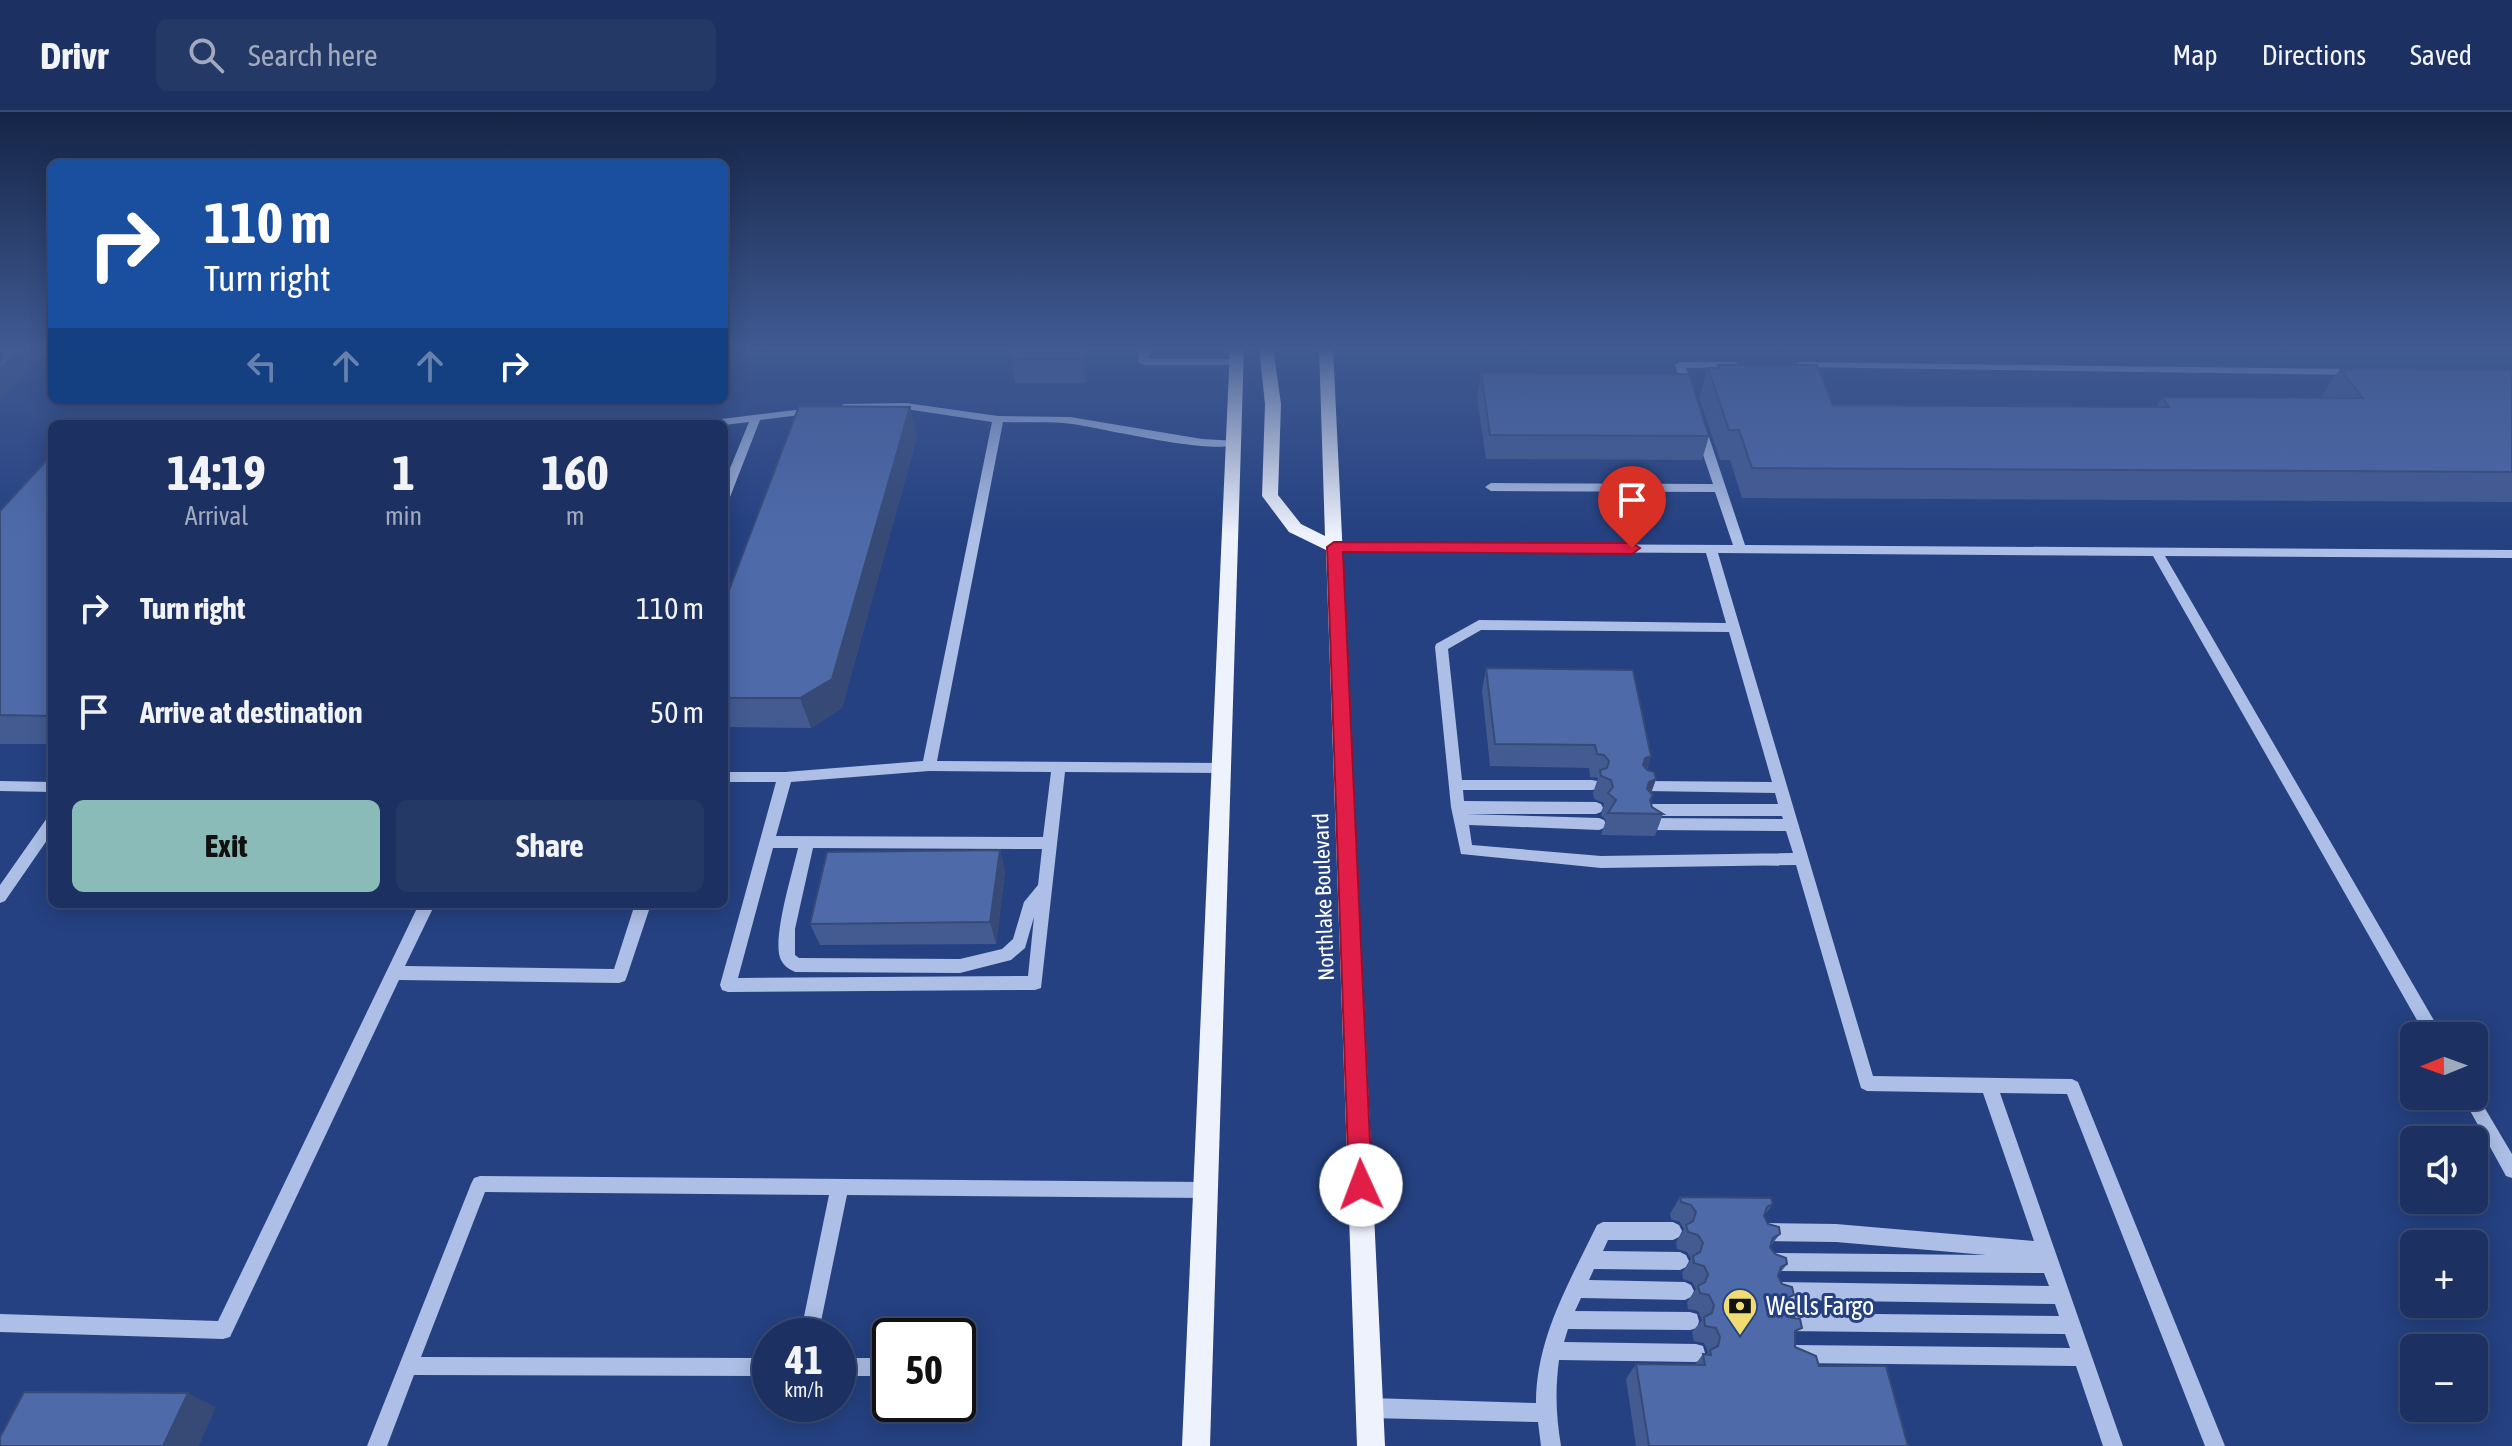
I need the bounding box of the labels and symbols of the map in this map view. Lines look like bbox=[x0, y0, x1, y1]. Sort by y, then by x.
pin bbox=[1598, 466, 1666, 548]
street label: Northlake Boulevard bbox=[1307, 813, 1339, 981]
north arrow bbox=[2400, 1022, 2488, 1110]
position arrow bbox=[1319, 1143, 1403, 1227]
bank icon: Wells Fargo bbox=[1721, 1287, 1759, 1337]
place label: Wells Fargo bbox=[1766, 1291, 1874, 1321]
speed limit sign: 50 bbox=[872, 1318, 976, 1422]

